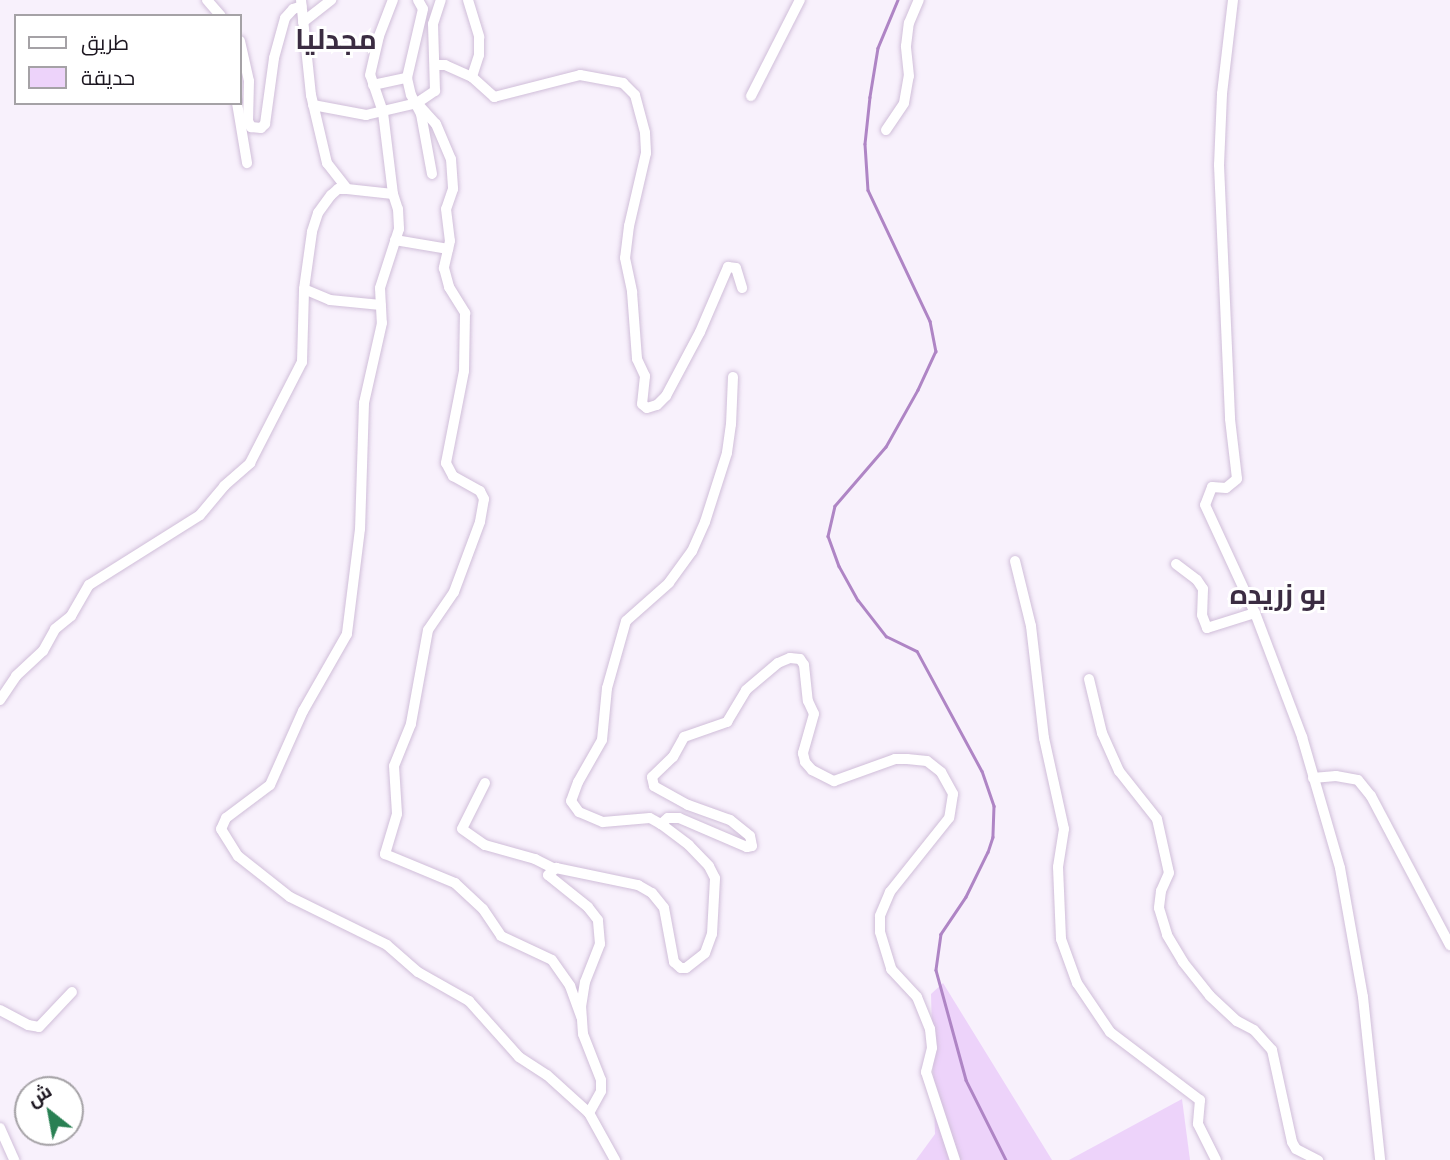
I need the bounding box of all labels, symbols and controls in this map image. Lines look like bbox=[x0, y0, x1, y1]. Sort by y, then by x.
legend bbox=[14, 14, 242, 105]
district label: مجدليا bbox=[295, 22, 377, 56]
text: طريق bbox=[81, 29, 129, 56]
text: حديقة bbox=[81, 64, 135, 91]
district label: بو زريده bbox=[1230, 577, 1326, 611]
north arrow bbox=[14, 1076, 84, 1146]
text: ش bbox=[23, 1078, 56, 1111]

